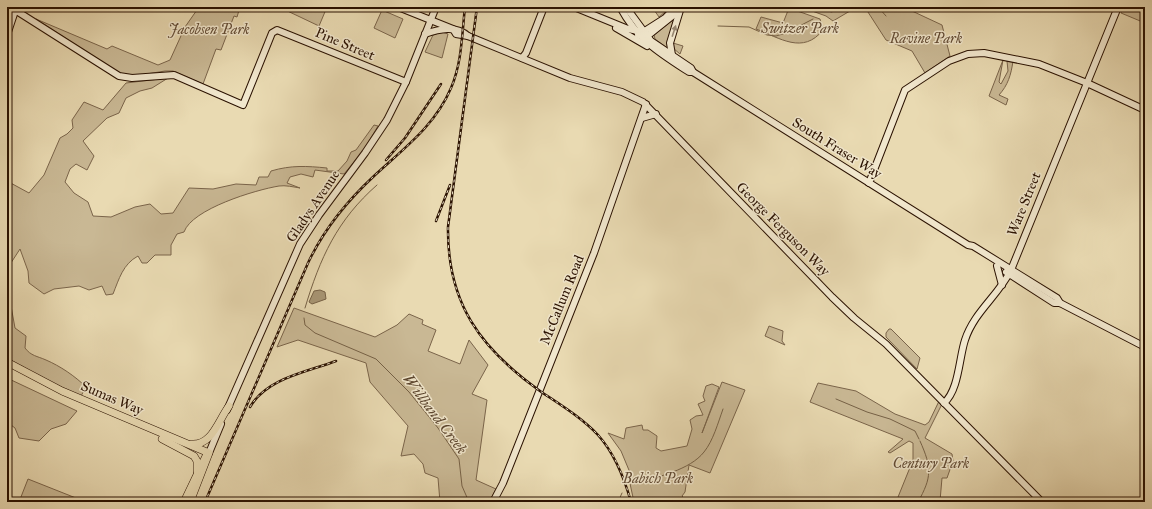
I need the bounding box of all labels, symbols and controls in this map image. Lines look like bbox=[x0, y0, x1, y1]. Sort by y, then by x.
park label: Switzer Park bbox=[760, 20, 840, 37]
park label: Jacobsen Park bbox=[168, 21, 250, 38]
street label: Pine Street bbox=[313, 24, 377, 64]
one-way arrow bbox=[671, 25, 677, 37]
park label: Ravine Park bbox=[889, 30, 963, 47]
street label: South Fraser Way bbox=[789, 114, 885, 183]
street label: Gladys Avenue bbox=[283, 166, 344, 245]
street label: Ware Street bbox=[1004, 170, 1045, 238]
street label: George Ferguson Way bbox=[733, 179, 834, 280]
street label: McCallum Road bbox=[536, 253, 588, 347]
water label: Willband Creek bbox=[399, 371, 471, 458]
street label: Sumas Way bbox=[78, 377, 146, 419]
park label: Century Park bbox=[893, 455, 970, 472]
park label: Babich Park bbox=[622, 470, 694, 487]

